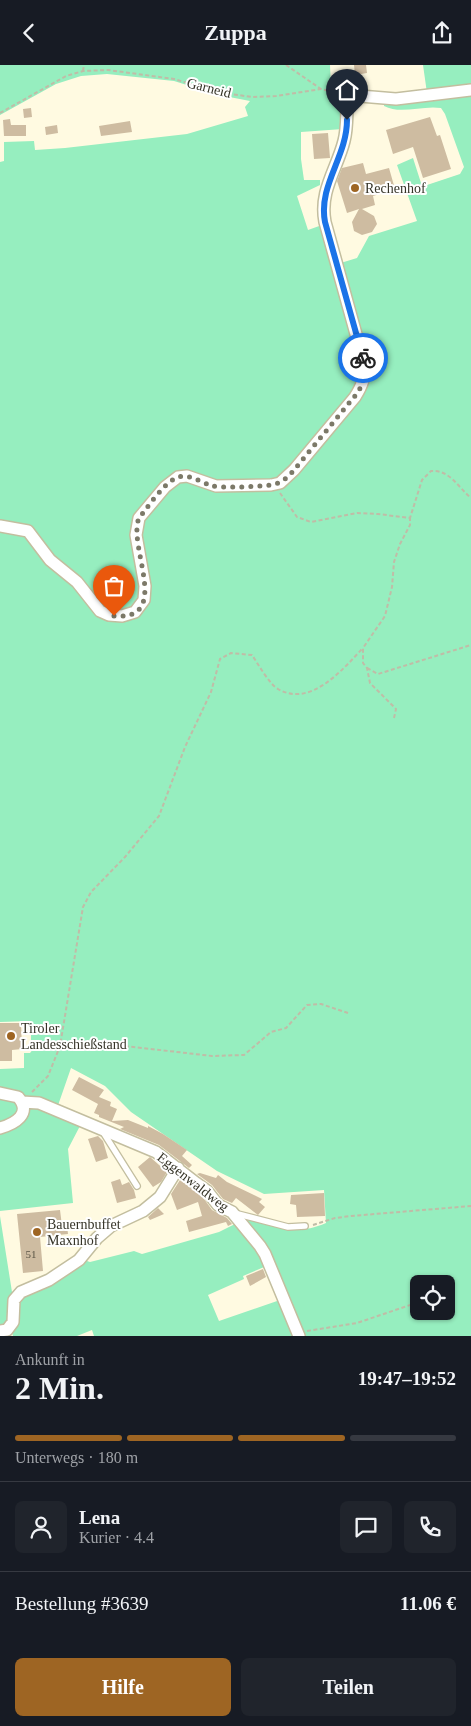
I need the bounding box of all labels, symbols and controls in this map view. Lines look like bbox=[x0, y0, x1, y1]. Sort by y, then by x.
icon: back bbox=[15, 19, 43, 47]
icon: share bbox=[428, 19, 456, 47]
text: Zuppa bbox=[204, 20, 267, 45]
pin bbox=[326, 69, 368, 120]
street label: Garneid bbox=[185, 75, 233, 101]
icon: home bbox=[333, 76, 361, 104]
place label: Rechenhof bbox=[365, 181, 426, 196]
marker: Rechenhof bbox=[349, 182, 361, 194]
courier bbox=[338, 333, 388, 383]
icon: bike bbox=[349, 344, 377, 372]
pin bbox=[93, 565, 135, 616]
icon: bag bbox=[100, 572, 128, 600]
place label: Tiroler Landesschießstand bbox=[21, 1021, 127, 1052]
marker: Tiroler Landesschießstand bbox=[5, 1030, 17, 1042]
street label: Eggenwaldweg bbox=[154, 1150, 232, 1214]
place label: Bauernbuffet Maxnhof bbox=[47, 1217, 121, 1248]
marker: Bauernbuffet Maxnhof bbox=[31, 1226, 43, 1238]
house number: 51 bbox=[26, 1248, 37, 1260]
map controls bbox=[410, 1275, 455, 1320]
button: locate bbox=[410, 1275, 455, 1320]
text: Ankunft in bbox=[15, 1351, 85, 1368]
text: 19:47–19:52 bbox=[358, 1368, 456, 1389]
text: 2 Min. bbox=[15, 1370, 104, 1406]
text: Unterwegs · 180 m bbox=[15, 1449, 138, 1466]
button: person bbox=[15, 1501, 67, 1553]
button: chat bbox=[340, 1501, 392, 1553]
button: phone bbox=[404, 1501, 456, 1553]
text: Lena bbox=[79, 1507, 120, 1528]
text: Kurier · 4.4 bbox=[79, 1529, 154, 1546]
text: Bestellung #3639 bbox=[15, 1593, 149, 1614]
text: 11.06 € bbox=[400, 1593, 456, 1614]
button: Hilfe bbox=[15, 1658, 231, 1716]
button: Teilen bbox=[241, 1658, 456, 1716]

